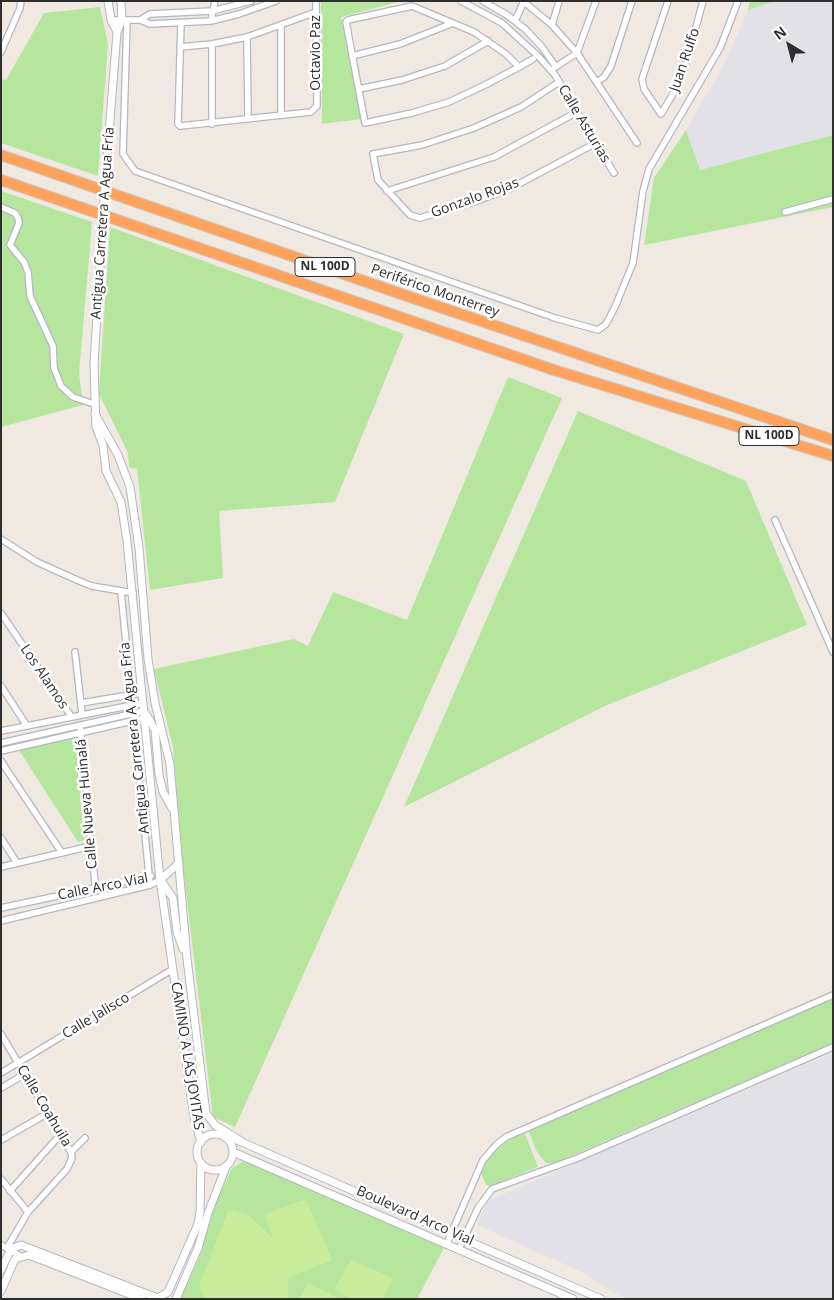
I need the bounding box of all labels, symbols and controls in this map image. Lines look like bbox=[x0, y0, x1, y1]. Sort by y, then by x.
street label: Octavio Paz bbox=[308, 15, 324, 91]
north arrow bbox=[764, 20, 814, 70]
text: N bbox=[769, 22, 790, 44]
street label: Juan Rulfo bbox=[666, 26, 704, 94]
street label: Calle Asturias bbox=[554, 82, 614, 166]
street label: Antigua Carretera A Agua Fría bbox=[88, 126, 118, 320]
street label: Gonzalo Rojas bbox=[429, 174, 521, 222]
road number: NL 100D bbox=[295, 258, 355, 276]
street label: Periférico Monterrey bbox=[368, 261, 502, 321]
road number: NL 100D bbox=[739, 426, 799, 446]
street label: Antigua Carretera A Agua Fría bbox=[117, 641, 153, 835]
street label: Los Alamos bbox=[16, 642, 72, 712]
street label: Calle Nueva Huinalá bbox=[73, 738, 101, 870]
street label: Calle Arco Vial bbox=[56, 870, 150, 904]
street label: CAMINO A LAS JOYITAS bbox=[167, 981, 207, 1131]
street label: Calle Jalisco bbox=[59, 989, 133, 1043]
street label: Calle Coahuila bbox=[13, 1062, 75, 1150]
street label: Boulevard Arco Vial bbox=[354, 1183, 476, 1249]

